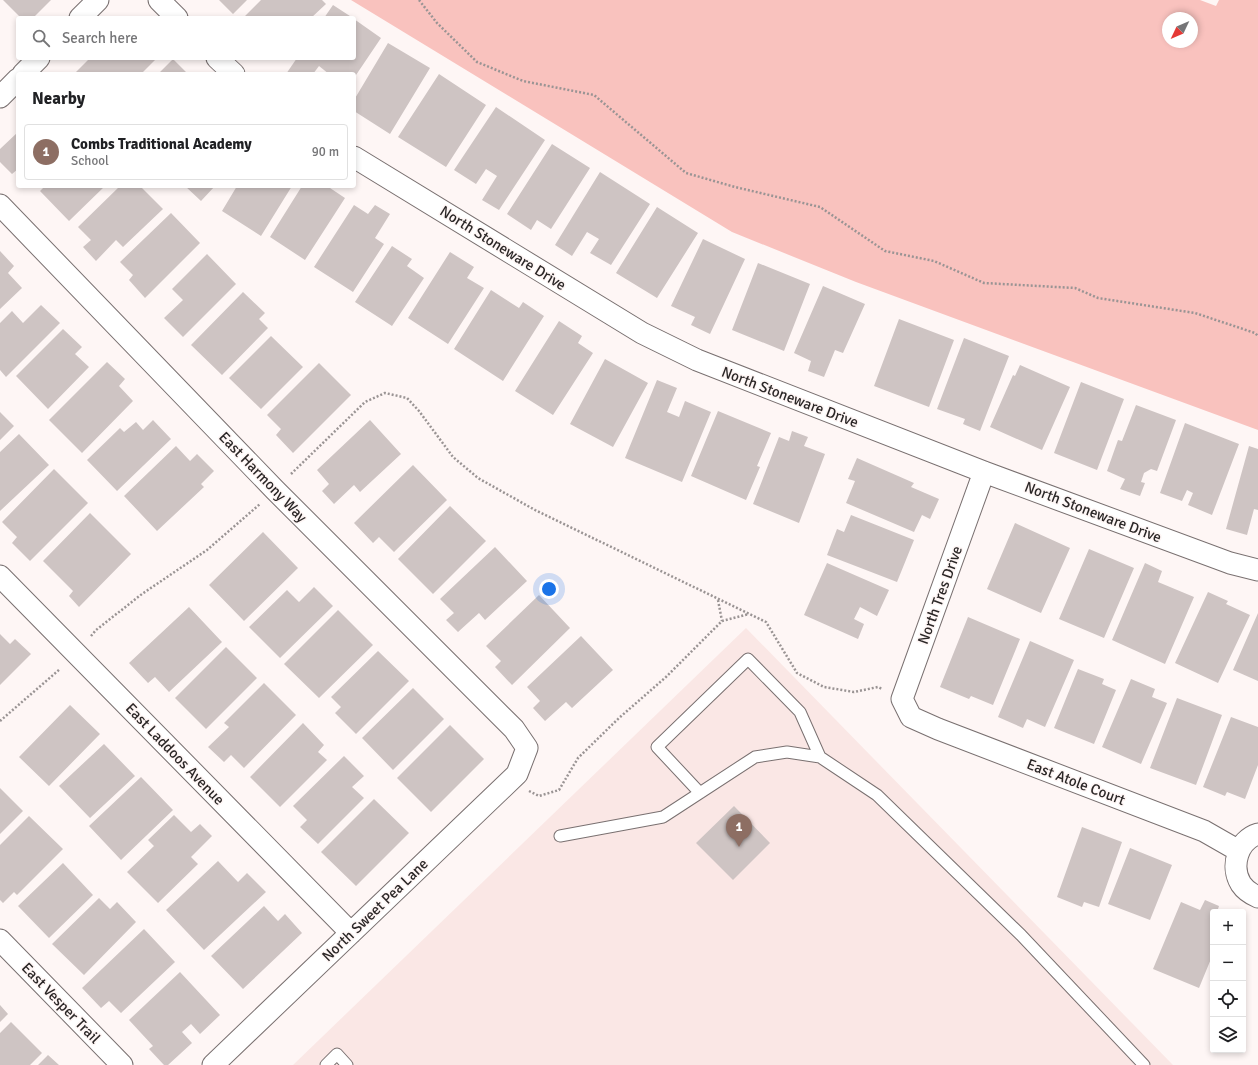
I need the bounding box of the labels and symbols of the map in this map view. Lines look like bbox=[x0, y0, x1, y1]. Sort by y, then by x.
north arrow bbox=[1162, 12, 1198, 48]
street label: North Stoneware Drive bbox=[437, 202, 569, 294]
street label: North Stoneware Drive bbox=[719, 363, 861, 431]
street label: East Harmony Way bbox=[215, 428, 311, 526]
street label: North Stoneware Drive bbox=[1022, 478, 1164, 546]
street label: North Tres Drive bbox=[914, 543, 966, 647]
your location bbox=[539, 579, 559, 599]
street label: East Laddoos Avenue bbox=[122, 699, 228, 809]
street label: East Atole Court bbox=[1024, 755, 1128, 809]
pin: 1 bbox=[726, 814, 752, 847]
street label: North Sweet Pea Lane bbox=[318, 855, 432, 965]
street label: East Vesper Trail bbox=[18, 959, 104, 1047]

